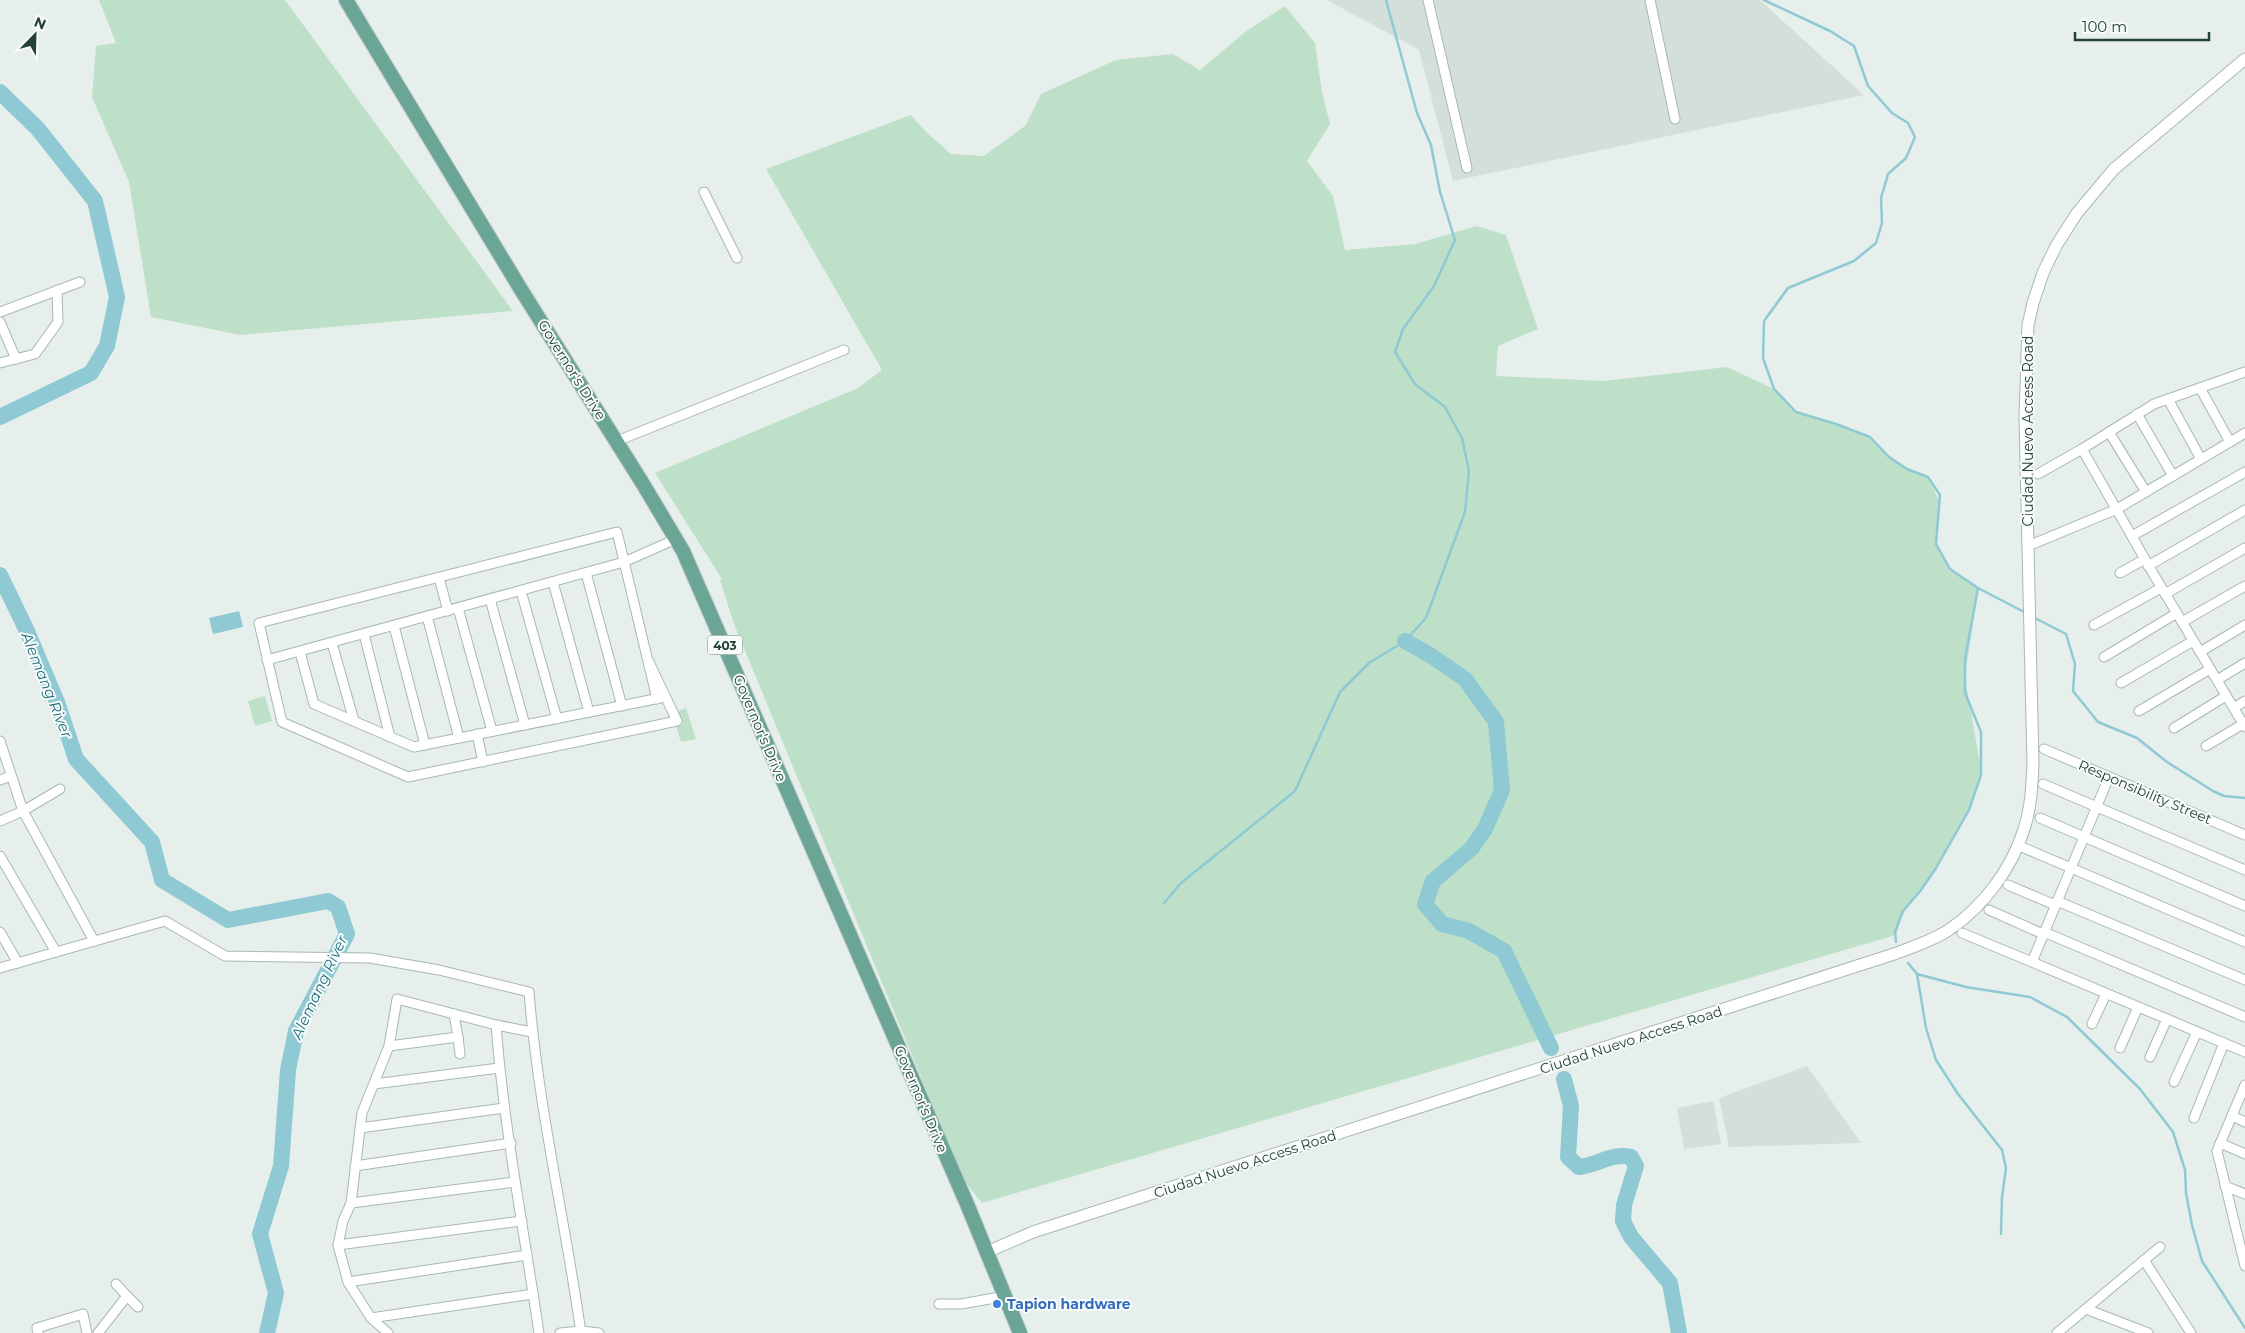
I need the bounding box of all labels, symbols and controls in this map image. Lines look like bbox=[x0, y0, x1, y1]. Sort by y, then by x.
north arrow bbox=[10, 10, 60, 60]
scale bar bbox=[2075, 10, 2209, 42]
text: N bbox=[31, 13, 49, 34]
text: 100 m bbox=[2082, 17, 2127, 36]
street label: Governor's Drive bbox=[534, 317, 610, 423]
street label: Ciudad Nuevo Access Road bbox=[2019, 336, 2037, 526]
water label: Alemang River bbox=[17, 629, 77, 741]
road number: 403 bbox=[708, 636, 742, 654]
street label: Governor's Drive bbox=[729, 672, 791, 784]
street label: Responsibility Street bbox=[2076, 756, 2215, 828]
water label: Alemang River bbox=[286, 931, 352, 1043]
street label: Ciudad Nuevo Access Road bbox=[1537, 1002, 1725, 1078]
street label: Governor's Drive bbox=[890, 1043, 952, 1155]
street label: Ciudad Nuevo Access Road bbox=[1151, 1126, 1339, 1202]
place label: Tapion hardware bbox=[1007, 1295, 1131, 1313]
marker: Tapion hardware bbox=[991, 1298, 1003, 1310]

